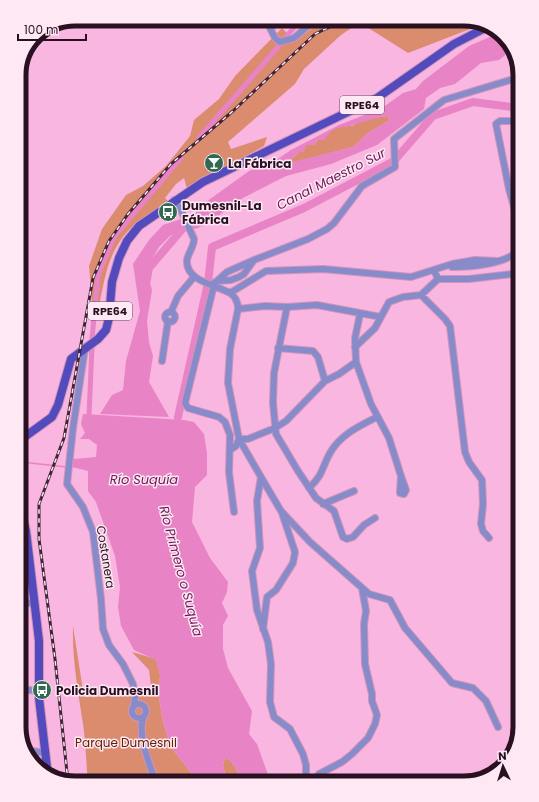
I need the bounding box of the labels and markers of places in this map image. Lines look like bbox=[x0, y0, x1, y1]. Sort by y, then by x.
bar icon: La Fábrica bbox=[203, 152, 225, 174]
place label: La Fábrica bbox=[228, 155, 291, 172]
place label: Dumesnil-La Fábrica bbox=[182, 197, 262, 228]
bus stop icon: Dumesnil-La Fábrica bbox=[157, 201, 179, 223]
bus stop icon: Policia Dumesnil bbox=[31, 679, 53, 701]
place label: Policia Dumesnil bbox=[56, 682, 158, 699]

